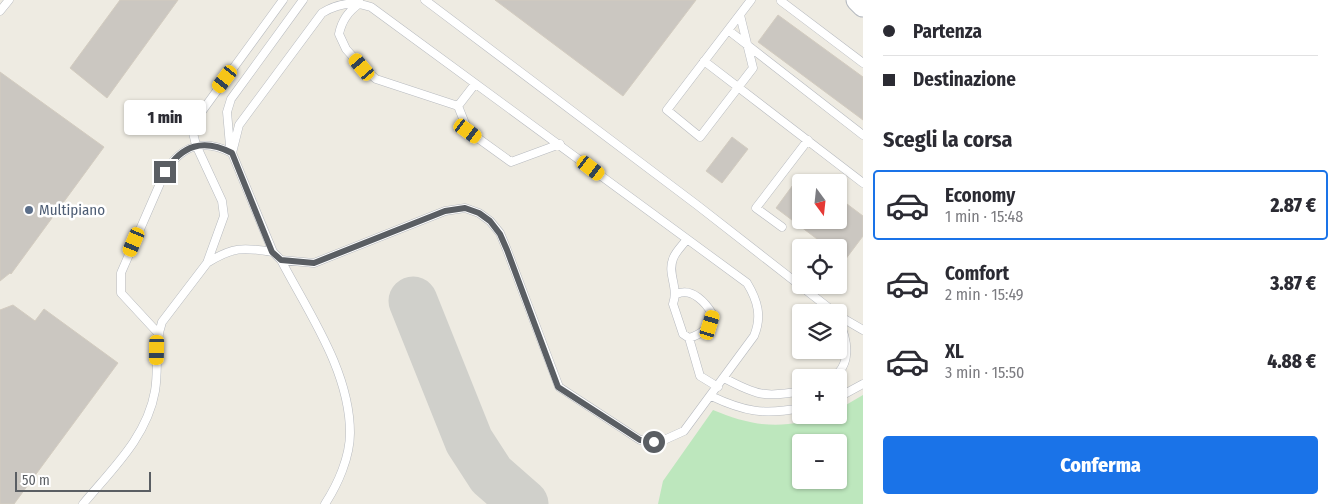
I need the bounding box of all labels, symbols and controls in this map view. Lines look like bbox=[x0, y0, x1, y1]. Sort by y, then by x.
text: Partenza bbox=[913, 20, 982, 43]
car bbox=[346, 51, 377, 83]
car bbox=[209, 63, 240, 95]
text: Destinazione bbox=[913, 68, 1016, 91]
callout: 1 min bbox=[124, 100, 206, 134]
text: 1 min bbox=[148, 108, 182, 127]
car bbox=[451, 116, 484, 146]
text: Scegli la corsa bbox=[883, 126, 1013, 153]
car bbox=[574, 153, 607, 183]
route end bbox=[154, 161, 176, 183]
north arrow bbox=[792, 174, 848, 229]
map controls bbox=[792, 174, 847, 489]
icon: car bbox=[885, 183, 930, 228]
text: Economy bbox=[945, 184, 1015, 207]
text: 2.87 € bbox=[1270, 194, 1316, 217]
place label: Multipiano bbox=[39, 201, 105, 219]
marker: Multipiano bbox=[23, 204, 35, 216]
text: 1 min · 15:48 bbox=[945, 207, 1023, 226]
car bbox=[121, 225, 146, 259]
button: locate bbox=[792, 239, 847, 294]
icon: car bbox=[885, 261, 930, 306]
text: Comfort bbox=[945, 262, 1009, 285]
text: 3.87 € bbox=[1270, 272, 1316, 295]
text: 2 min · 15:49 bbox=[945, 285, 1024, 304]
button: layers bbox=[792, 304, 847, 359]
car bbox=[698, 308, 721, 342]
car bbox=[149, 335, 164, 365]
icon: car bbox=[885, 339, 930, 384]
text: XL bbox=[945, 340, 964, 363]
text: 4.88 € bbox=[1267, 350, 1316, 373]
text: 3 min · 15:50 bbox=[945, 363, 1024, 382]
button: + bbox=[792, 369, 847, 424]
route start bbox=[643, 431, 665, 453]
button: − bbox=[792, 434, 847, 489]
button: Conferma bbox=[883, 436, 1318, 494]
scale bar bbox=[15, 469, 151, 492]
text: 50 m bbox=[22, 472, 50, 489]

